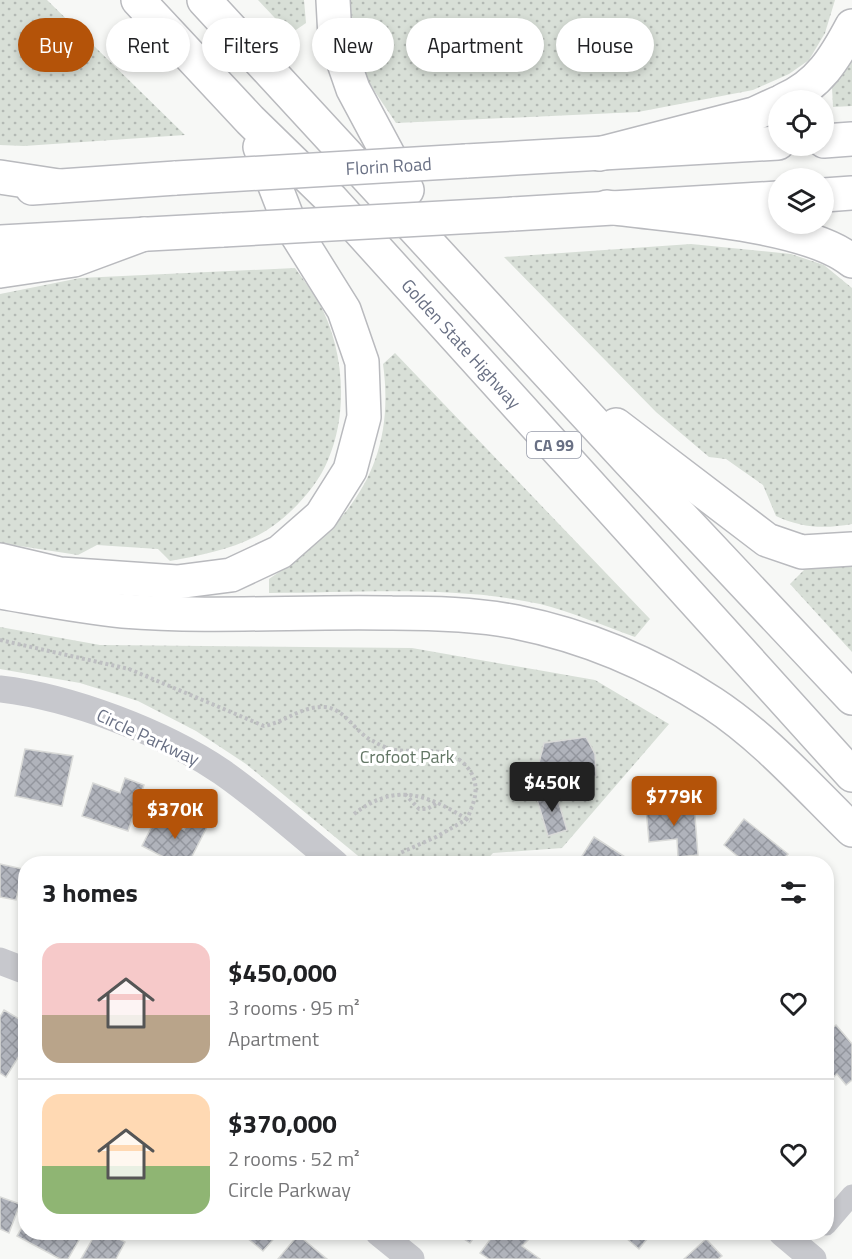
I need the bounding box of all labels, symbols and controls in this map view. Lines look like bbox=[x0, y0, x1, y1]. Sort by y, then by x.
chip: Buy bbox=[18, 18, 94, 72]
chip: Rent bbox=[106, 18, 190, 72]
chip: Filters bbox=[202, 18, 300, 72]
chip: New bbox=[312, 18, 394, 72]
chip: Apartment bbox=[406, 18, 544, 72]
chip: House bbox=[556, 18, 654, 72]
map controls bbox=[768, 90, 834, 234]
button: locate bbox=[768, 90, 834, 156]
street label: Florin Road bbox=[345, 150, 432, 182]
button: layers bbox=[768, 168, 834, 234]
street label: Golden State Highway bbox=[395, 272, 528, 415]
road number: CA 99 bbox=[527, 432, 581, 458]
street label: Circle Parkway bbox=[92, 701, 204, 773]
park label: Crofoot Park bbox=[360, 743, 455, 770]
pin: $450K bbox=[510, 762, 594, 813]
text: $450K bbox=[524, 766, 580, 797]
pin: $779K bbox=[632, 776, 716, 827]
text: $779K bbox=[646, 780, 702, 811]
pin: $370K bbox=[133, 789, 217, 840]
text: $370K bbox=[147, 793, 203, 824]
text: 3 homes bbox=[42, 873, 138, 912]
icon: filters bbox=[777, 876, 810, 909]
text: $450,000 bbox=[228, 953, 337, 992]
icon: home bbox=[90, 967, 162, 1039]
icon: heart bbox=[777, 987, 810, 1020]
text: 3 rooms · 95 m² bbox=[228, 992, 360, 1023]
text: Apartment bbox=[228, 1023, 319, 1054]
text: $370,000 bbox=[228, 1104, 337, 1143]
icon: home bbox=[90, 1118, 162, 1190]
icon: heart bbox=[777, 1138, 810, 1171]
text: 2 rooms · 52 m² bbox=[228, 1143, 360, 1174]
text: Circle Parkway bbox=[228, 1174, 351, 1205]

